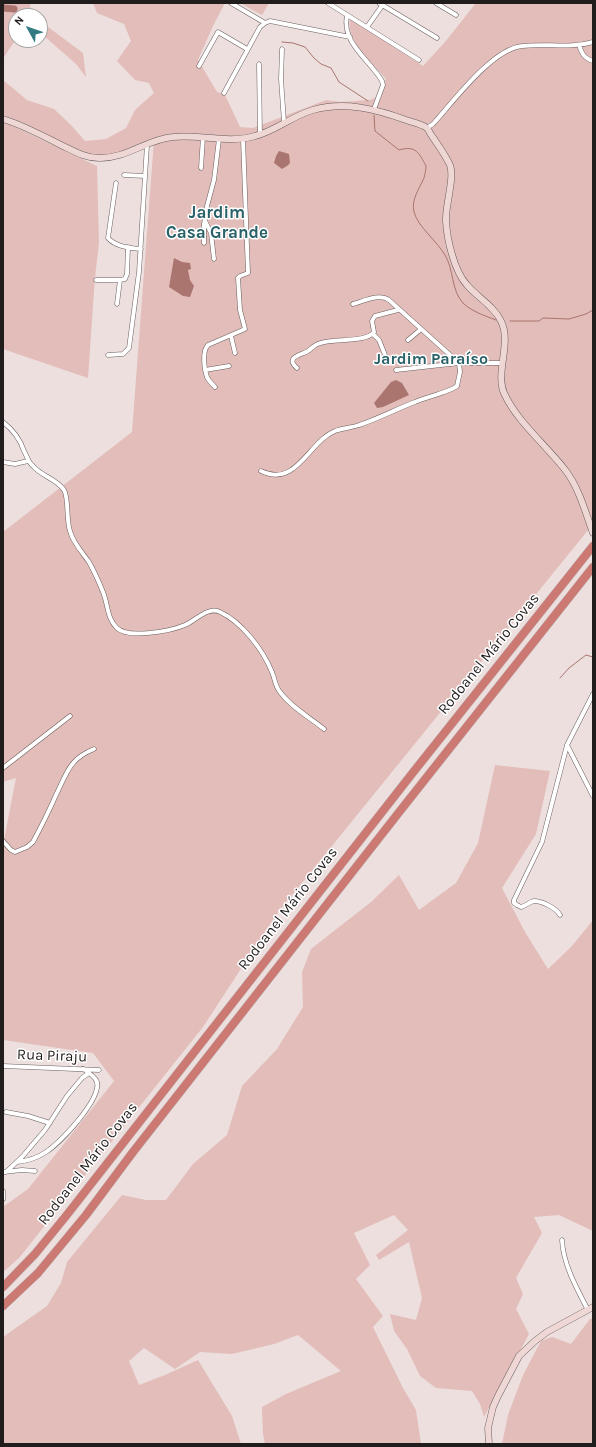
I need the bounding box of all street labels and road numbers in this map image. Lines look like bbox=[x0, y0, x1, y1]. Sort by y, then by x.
street label: Rodoanel Mário Covas bbox=[435, 590, 543, 718]
street label: Rodoanel Mário Covas bbox=[234, 844, 342, 974]
street label: Rua Piraju bbox=[17, 1046, 87, 1066]
street label: Rodoanel Mário Covas bbox=[34, 1099, 142, 1229]

